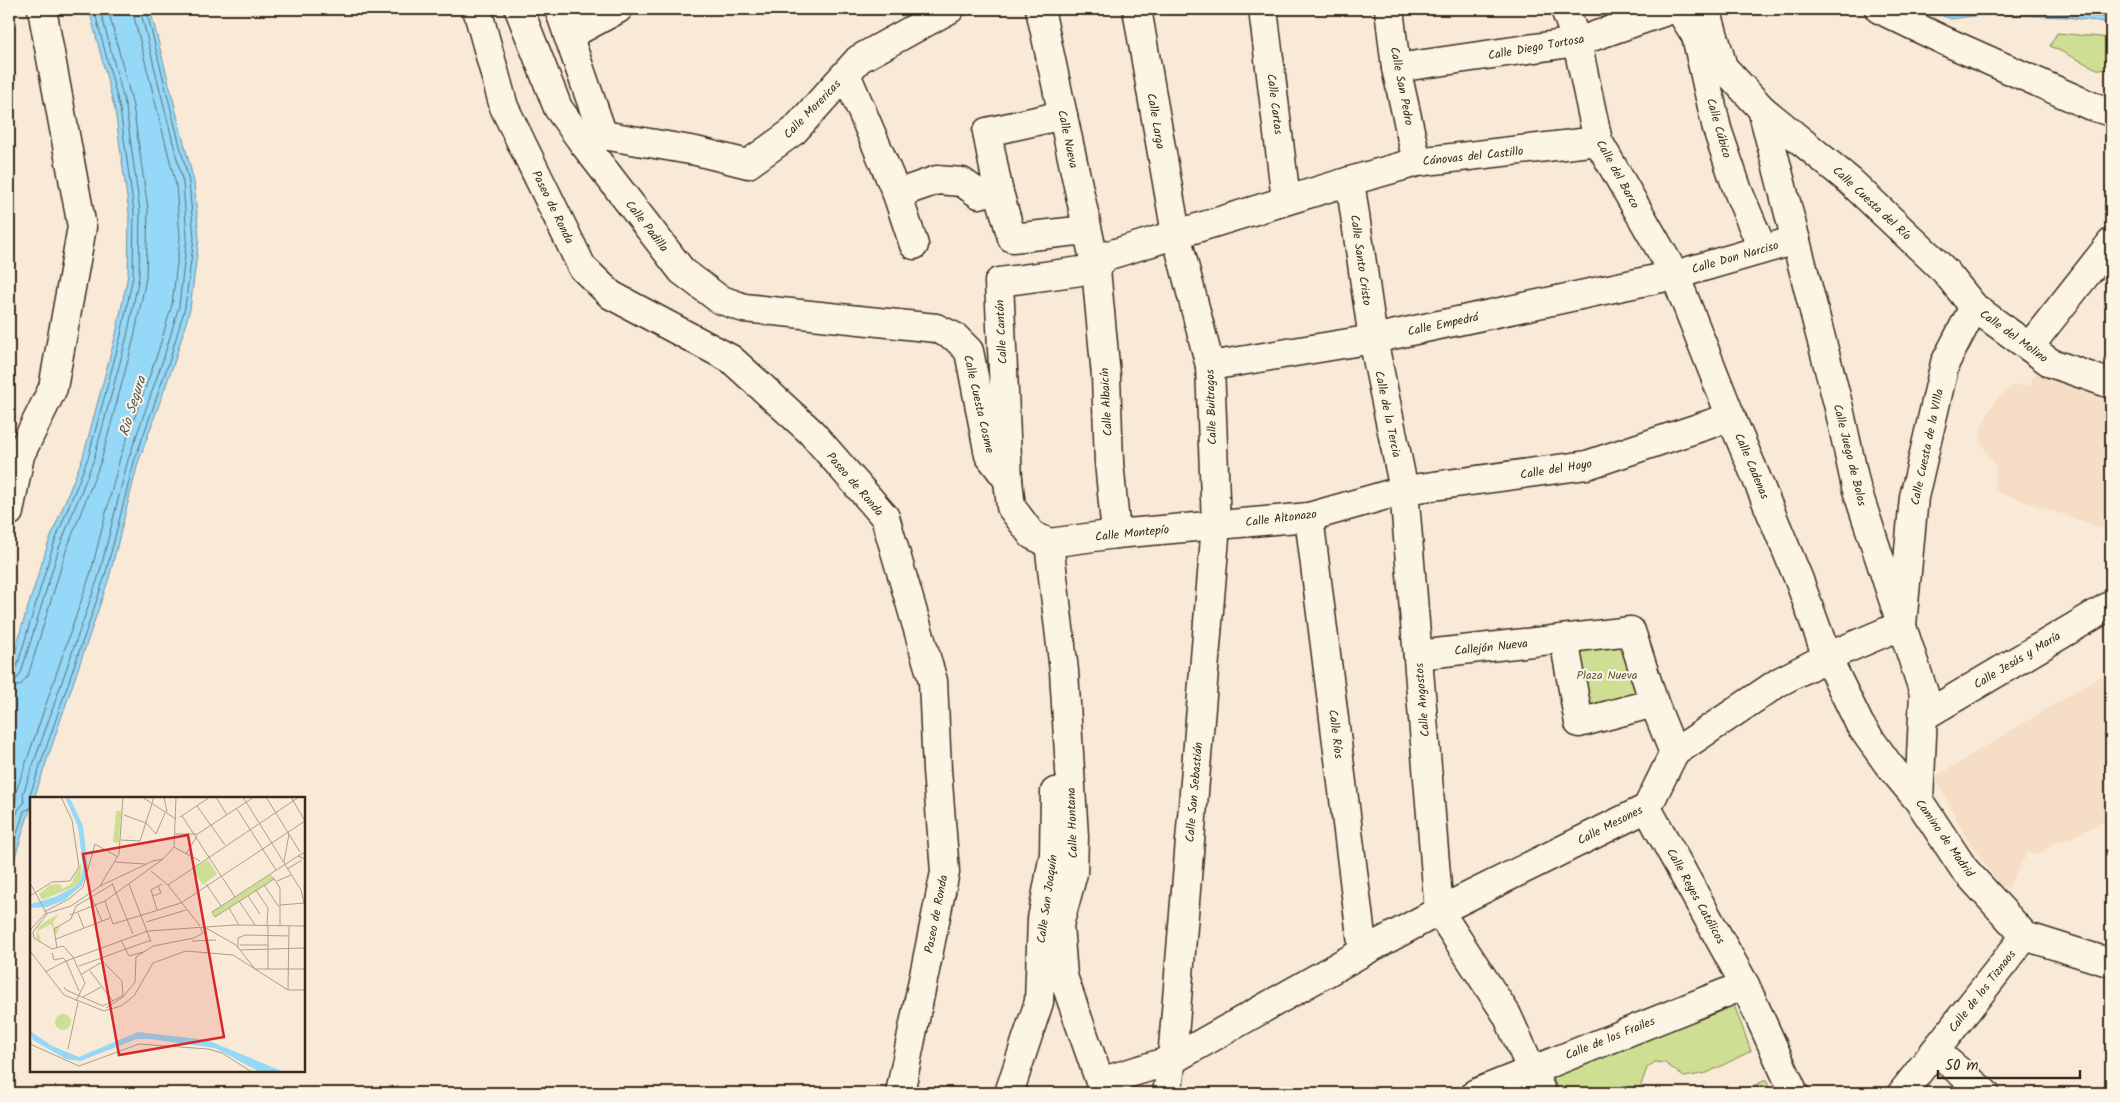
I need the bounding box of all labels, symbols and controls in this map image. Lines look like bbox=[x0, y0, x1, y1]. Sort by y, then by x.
street label: Calle Diego Tortosa bbox=[1486, 30, 1586, 65]
street label: Calle San Pedro bbox=[1385, 45, 1418, 127]
street label: Calle Cartas bbox=[1261, 73, 1288, 136]
street label: Calle Morericas bbox=[779, 75, 846, 143]
street label: Calle Larga bbox=[1141, 92, 1170, 151]
street label: Calle Cúbico bbox=[1701, 96, 1736, 160]
street label: Calle Nueva bbox=[1052, 108, 1083, 170]
street label: Calle del Barco bbox=[1591, 136, 1644, 212]
street label: Cánovas del Castillo bbox=[1422, 142, 1524, 171]
street label: Calle Cuesta del Río bbox=[1828, 162, 1915, 245]
street label: Paseo de Ronda bbox=[527, 167, 579, 247]
street label: Calle Padilla bbox=[620, 196, 673, 257]
street label: Calle Santo Cristo bbox=[1345, 213, 1376, 307]
street label: Calle Don Narciso bbox=[1689, 236, 1781, 279]
street label: Calle Cantón bbox=[990, 299, 1013, 365]
street label: Calle del Molino bbox=[1976, 305, 2052, 368]
street label: Calle Empedrá bbox=[1406, 307, 1482, 341]
street label: Calle Cuesta Cosme bbox=[958, 353, 999, 456]
street label: Calle Albaicín bbox=[1095, 367, 1118, 437]
street label: Calle Buitragos bbox=[1201, 369, 1222, 445]
street label: Calle de la Tercia bbox=[1369, 369, 1406, 460]
water label: Río Segura bbox=[113, 372, 153, 439]
street label: Calle Cuesta de la VIlla bbox=[1906, 387, 1949, 507]
street label: Calle Juego de Bolos bbox=[1828, 402, 1871, 508]
street label: Calle Cadenas bbox=[1729, 430, 1774, 502]
street label: Paseo de Ronda bbox=[821, 448, 888, 521]
street label: Calle del Hoyo bbox=[1519, 454, 1593, 485]
street label: Calle Altonazo bbox=[1244, 505, 1318, 532]
street label: Calle Montepío bbox=[1094, 520, 1170, 547]
street label: Calle Jesús y María bbox=[1970, 627, 2065, 694]
street label: Callejón Nueva bbox=[1453, 634, 1529, 661]
street label: Calle Angostos bbox=[1410, 662, 1435, 738]
park label: Plaza Nueva bbox=[1577, 666, 1638, 685]
street label: Calle Ríos bbox=[1323, 708, 1348, 760]
street label: Calle San Sebastián bbox=[1181, 741, 1208, 843]
street label: Calle Hontana bbox=[1062, 787, 1083, 859]
street label: Camino de Madrid bbox=[1910, 795, 1979, 882]
inset map bbox=[30, 797, 305, 1072]
street label: Calle Mesones bbox=[1574, 801, 1646, 850]
street label: Calle Reyes Católicos bbox=[1661, 845, 1730, 948]
street label: Calle San Joaquín bbox=[1032, 853, 1063, 945]
street label: Paseo de Ronda bbox=[920, 873, 953, 955]
street label: Calle de los Tiznaos bbox=[1944, 946, 2021, 1037]
street label: Calle de los Frailes bbox=[1562, 1012, 1658, 1065]
scale bar bbox=[1938, 1047, 2080, 1079]
text: 50 m bbox=[1945, 1054, 1979, 1078]

